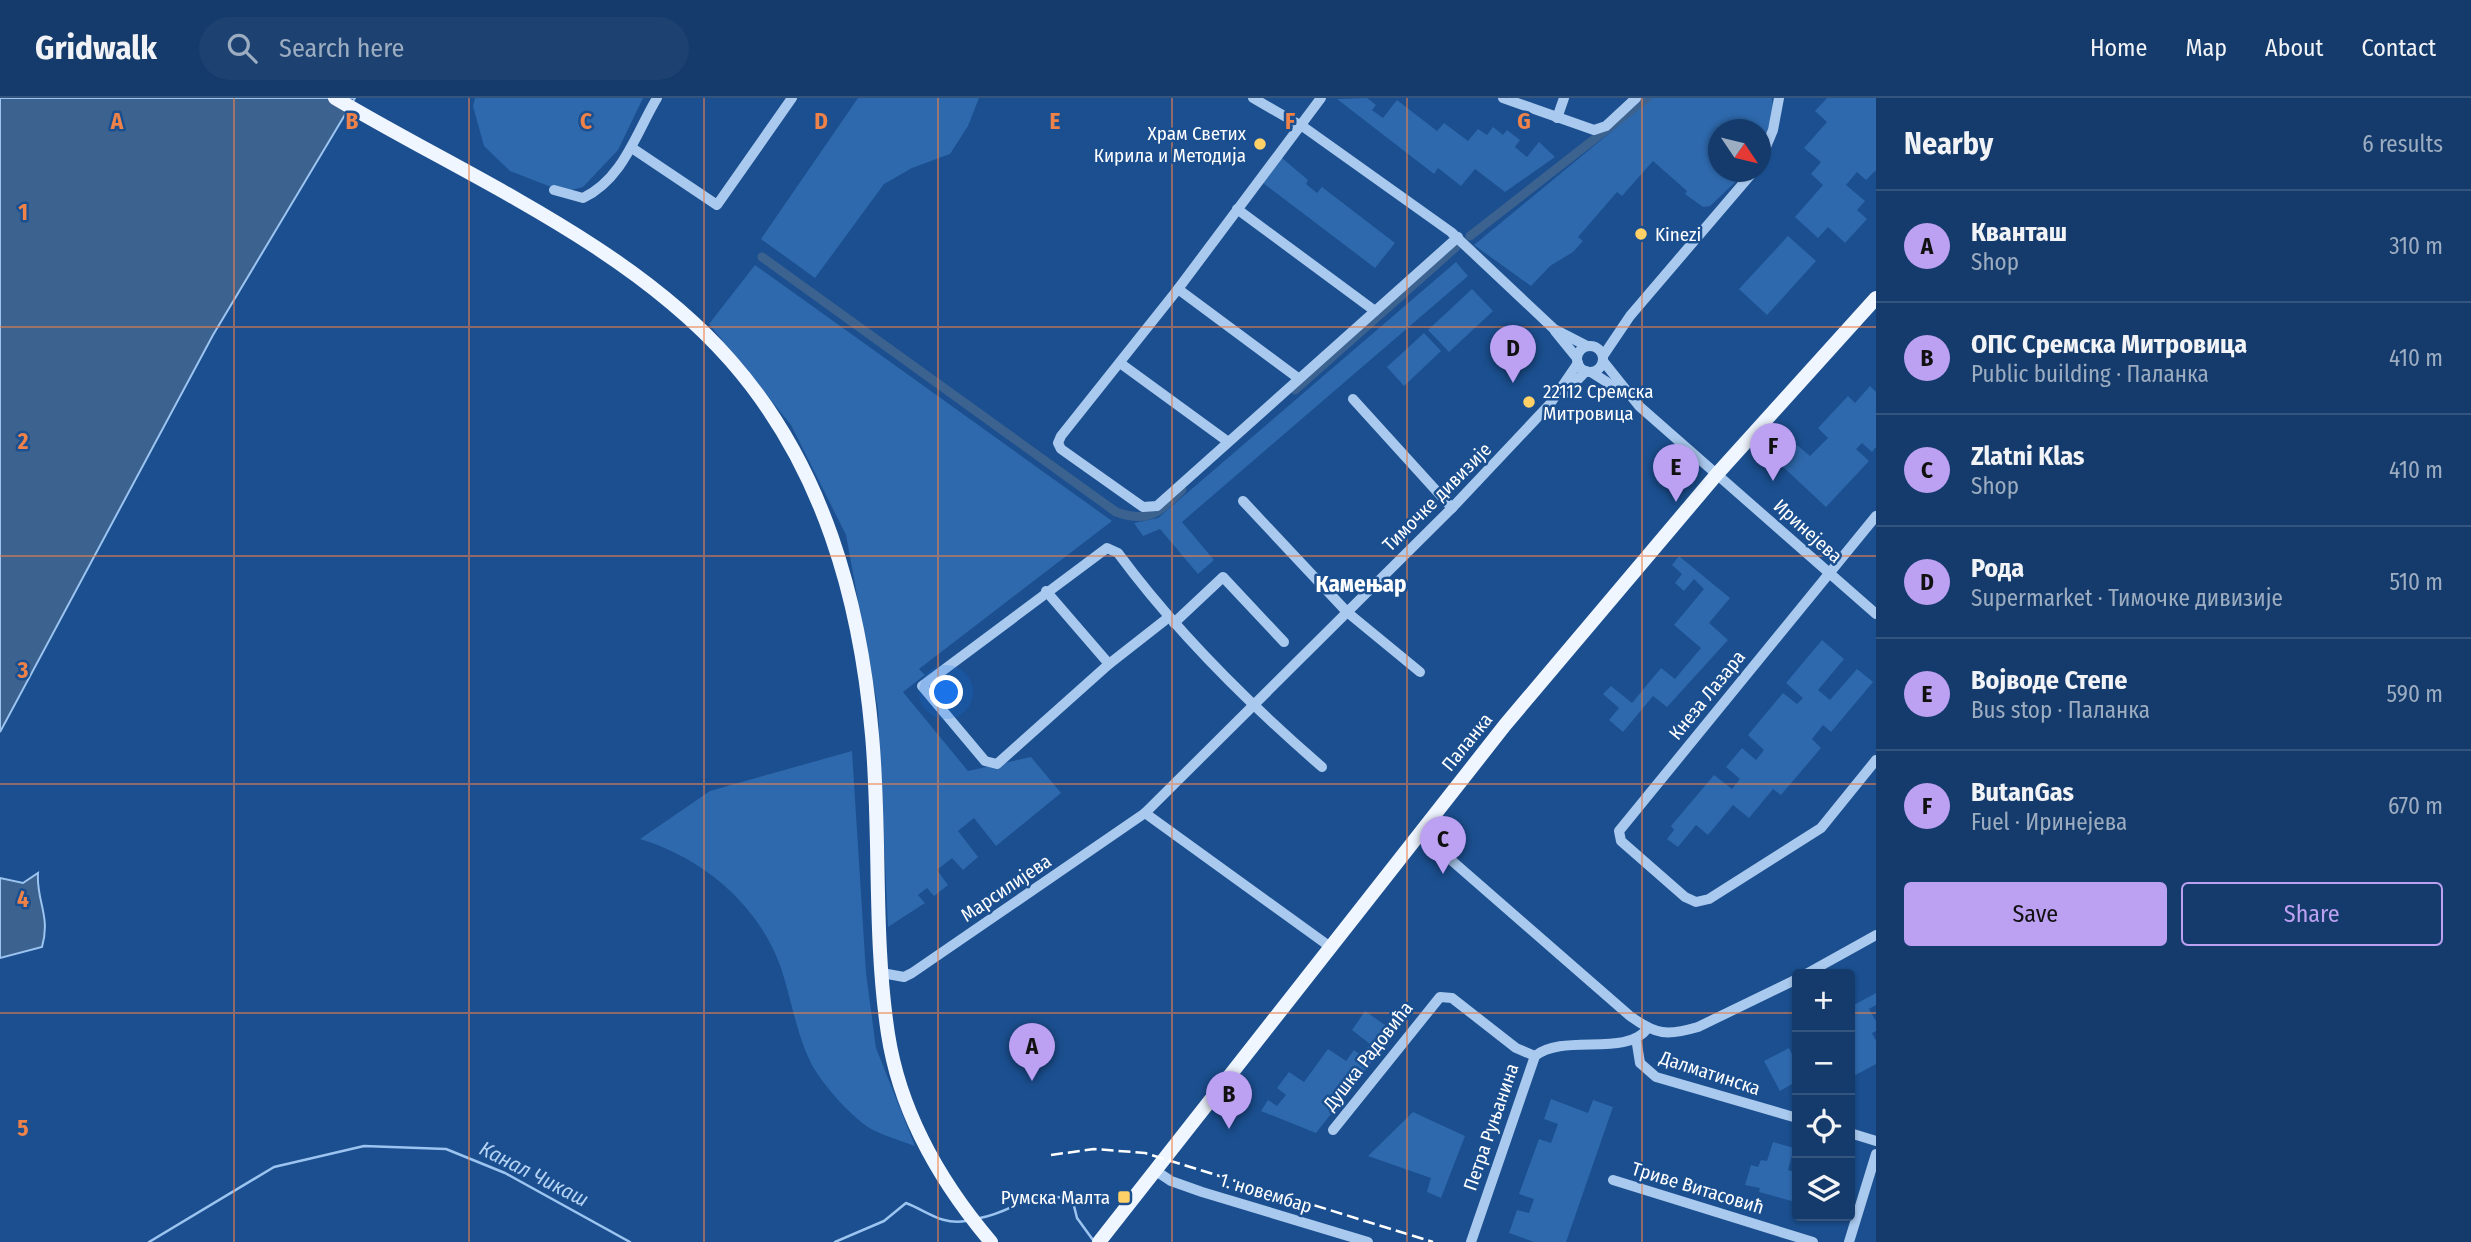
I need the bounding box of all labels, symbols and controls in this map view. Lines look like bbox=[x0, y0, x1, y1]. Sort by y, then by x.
search box bbox=[199, 17, 689, 80]
text: Gridwalk bbox=[35, 28, 157, 68]
icon: search bbox=[223, 29, 261, 67]
text: Search here bbox=[279, 33, 404, 64]
text: Home bbox=[2090, 34, 2147, 62]
text: Map bbox=[2185, 34, 2227, 62]
text: About bbox=[2265, 34, 2323, 62]
text: Contact bbox=[2361, 34, 2436, 62]
text: A bbox=[110, 107, 124, 135]
text: B bbox=[346, 107, 359, 135]
text: C bbox=[580, 107, 592, 135]
text: D bbox=[814, 107, 828, 135]
text: E bbox=[1050, 107, 1061, 135]
text: F bbox=[1285, 107, 1295, 135]
text: G bbox=[1517, 107, 1531, 135]
north arrow bbox=[1708, 119, 1771, 182]
place label: Храм Светих Кирила и Методија bbox=[1094, 122, 1247, 167]
text: Nearby bbox=[1904, 126, 1993, 162]
text: 6 results bbox=[2362, 130, 2443, 158]
marker: Храм Светих Кирила и Методија bbox=[1252, 136, 1268, 152]
text: 1 bbox=[18, 198, 28, 226]
text: Кванташ bbox=[1971, 217, 2067, 248]
place label: Kinezi bbox=[1655, 223, 1701, 246]
marker: Kinezi bbox=[1633, 226, 1649, 242]
text: A bbox=[1921, 232, 1933, 260]
text: 310 m bbox=[2389, 232, 2443, 260]
text: Shop bbox=[1971, 248, 2019, 276]
pin: D bbox=[1490, 325, 1536, 383]
text: ОПС Сремска Митровица bbox=[1971, 329, 2247, 360]
text: B bbox=[1921, 344, 1933, 372]
text: 410 m bbox=[2389, 344, 2443, 372]
text: Public building · Паланка bbox=[1971, 360, 2209, 388]
place label: 22112 Сремска Митровица bbox=[1543, 380, 1654, 425]
marker: 22112 Сремска Митровица bbox=[1521, 394, 1537, 410]
pin: F bbox=[1750, 423, 1796, 481]
text: 2 bbox=[17, 427, 29, 455]
street label: Тимочке дивизије bbox=[1378, 438, 1496, 556]
text: Zlatni Klas bbox=[1971, 441, 2084, 472]
pin: E bbox=[1653, 444, 1699, 502]
text: C bbox=[1921, 456, 1933, 484]
text: 410 m bbox=[2389, 456, 2443, 484]
text: Shop bbox=[1971, 472, 2019, 500]
street label: Иринејева bbox=[1769, 494, 1847, 568]
text: Рода bbox=[1971, 553, 2024, 584]
text: D bbox=[1920, 568, 1934, 596]
text: 510 m bbox=[2390, 568, 2443, 596]
district label: Камењар bbox=[1315, 570, 1407, 598]
text: Supermarket · Тимочке дивизије bbox=[1971, 584, 2283, 612]
street label: Кнеза Лазара bbox=[1664, 646, 1750, 744]
text: 3 bbox=[17, 656, 29, 684]
text: Војводе Степе bbox=[1971, 665, 2128, 696]
your location bbox=[929, 675, 963, 709]
text: E bbox=[1922, 680, 1932, 708]
text: 590 m bbox=[2387, 680, 2443, 708]
text: Bus stop · Паланка bbox=[1971, 696, 2150, 724]
street label: Паланка bbox=[1437, 708, 1497, 776]
text: ButanGas bbox=[1971, 777, 2074, 808]
text: F bbox=[1922, 792, 1932, 820]
text: 670 m bbox=[2388, 792, 2443, 820]
text: Fuel · Иринејева bbox=[1971, 808, 2127, 836]
pin: C bbox=[1420, 816, 1466, 874]
street label: Марсилијева bbox=[956, 849, 1056, 927]
button: Save bbox=[1904, 882, 2167, 946]
button: Share bbox=[2181, 882, 2443, 946]
text: 4 bbox=[17, 885, 29, 913]
map controls bbox=[1792, 969, 1855, 1221]
button: + bbox=[1792, 969, 1855, 1032]
street label: Душка Радовића bbox=[1318, 997, 1418, 1116]
pin: A bbox=[1009, 1023, 1055, 1081]
button: − bbox=[1792, 1032, 1855, 1095]
street label: Далматинска bbox=[1656, 1046, 1763, 1100]
street label: Петра Руњанина bbox=[1458, 1060, 1524, 1194]
pin: B bbox=[1206, 1071, 1252, 1129]
button: locate bbox=[1792, 1095, 1855, 1158]
text: 5 bbox=[17, 1114, 29, 1142]
water label: Канал Чикаш bbox=[475, 1135, 593, 1213]
street label: Триве Витасовић bbox=[1629, 1157, 1767, 1219]
button: layers bbox=[1792, 1158, 1855, 1221]
street label: 1. новембар bbox=[1217, 1168, 1315, 1218]
place label: Румска Малта bbox=[1001, 1186, 1110, 1209]
marker: Румска Малта bbox=[1116, 1189, 1132, 1205]

